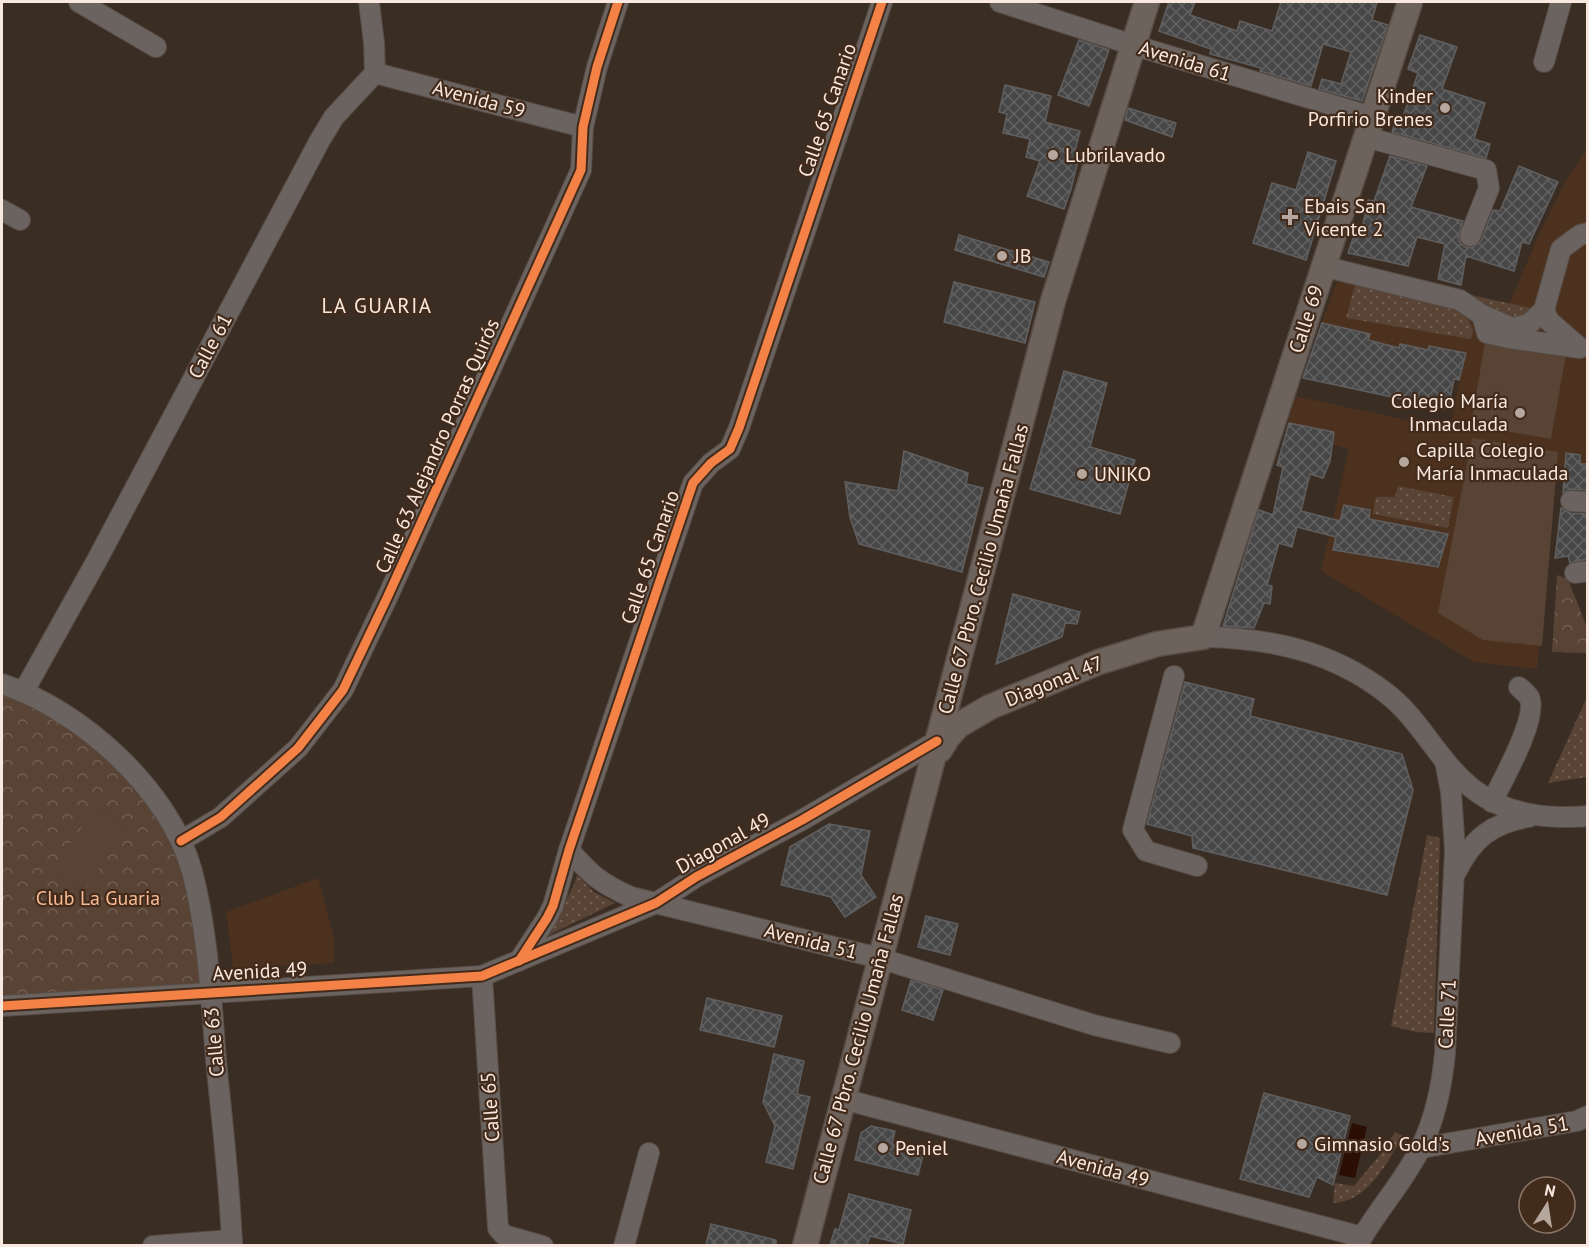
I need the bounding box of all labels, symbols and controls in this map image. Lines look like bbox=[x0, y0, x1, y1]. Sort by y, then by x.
street label: Avenida 61 bbox=[1136, 35, 1234, 87]
street label: Calle 65 Canario bbox=[792, 40, 862, 180]
street label: Avenida 59 bbox=[430, 74, 528, 124]
place label: Kinder Porfirio Brenes bbox=[1308, 83, 1433, 132]
marker: Kinder Porfirio Brenes bbox=[1438, 101, 1452, 115]
place label: Lubrilavado bbox=[1065, 142, 1165, 168]
marker: Lubrilavado bbox=[1046, 148, 1060, 162]
place label: Ebais San Vicente 2 bbox=[1303, 193, 1386, 242]
marker: Ebais San Vicente 2 bbox=[1281, 208, 1299, 226]
place label: JB bbox=[1013, 243, 1032, 269]
marker: JB bbox=[995, 249, 1009, 263]
street label: Calle 69 bbox=[1283, 282, 1329, 356]
district label: LA GUARIA bbox=[321, 292, 433, 319]
street label: Calle 61 bbox=[182, 309, 238, 383]
street label: Calle 63 Alejandro Porras Quirós bbox=[369, 314, 505, 578]
place label: Colegio María Inmaculada bbox=[1391, 388, 1508, 437]
marker: Colegio María Inmaculada bbox=[1513, 406, 1527, 420]
street label: Calle 67 Pbro. Cecilio Umaña Fallas bbox=[932, 421, 1034, 717]
place label: Capilla Colegio María Inmaculada bbox=[1416, 437, 1568, 486]
marker: Capilla Colegio María Inmaculada bbox=[1397, 455, 1411, 469]
place label: UNIKO bbox=[1094, 461, 1151, 487]
marker: UNIKO bbox=[1075, 467, 1089, 481]
street label: Calle 65 Canario bbox=[615, 487, 685, 627]
street label: Diagonal 47 bbox=[1001, 650, 1107, 712]
street label: Diagonal 49 bbox=[671, 806, 775, 880]
park label: Club La Guaria bbox=[36, 885, 160, 911]
street label: Calle 67 Pbro. Cecilio Umaña Fallas bbox=[807, 891, 909, 1187]
street label: Avenida 51 bbox=[762, 917, 860, 965]
street label: Avenida 49 bbox=[212, 956, 308, 986]
street label: Calle 71 bbox=[1432, 978, 1462, 1050]
street label: Calle 63 bbox=[198, 1006, 230, 1078]
street label: Calle 65 bbox=[475, 1071, 505, 1143]
street label: Avenida 51 bbox=[1473, 1110, 1571, 1152]
place label: Gimnasio Gold's bbox=[1314, 1131, 1450, 1157]
place label: Peniel bbox=[895, 1135, 948, 1161]
marker: Gimnasio Gold's bbox=[1295, 1137, 1309, 1151]
marker: Peniel bbox=[876, 1141, 890, 1155]
street label: Avenida 49 bbox=[1054, 1143, 1152, 1193]
north arrow bbox=[1517, 1175, 1577, 1235]
text: N bbox=[1543, 1179, 1557, 1201]

